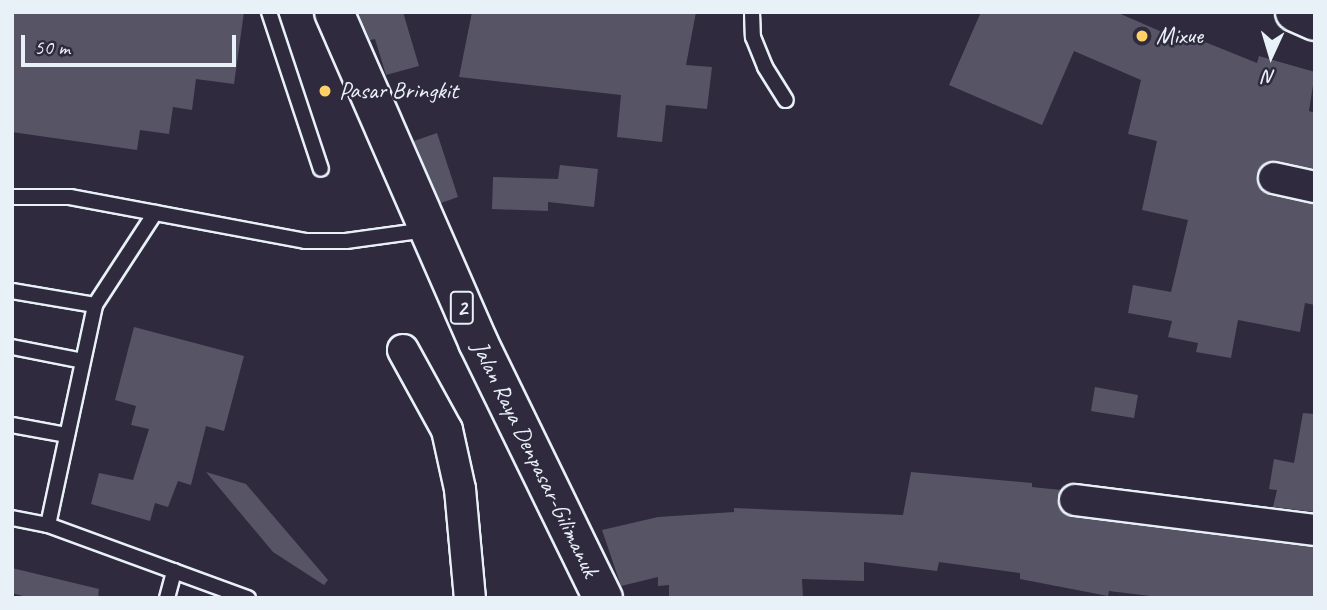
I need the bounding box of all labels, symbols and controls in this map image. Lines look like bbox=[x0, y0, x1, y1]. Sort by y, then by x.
scale bar bbox=[24, 21, 240, 65]
north arrow bbox=[1236, 21, 1306, 91]
place label: Mixue bbox=[1156, 22, 1203, 50]
marker: Mixue bbox=[1134, 28, 1150, 44]
text: 50 m bbox=[34, 34, 70, 60]
text: N bbox=[1263, 65, 1276, 89]
place label: Pasar Bringkit bbox=[339, 77, 458, 105]
marker: Pasar Bringkit bbox=[317, 83, 333, 99]
road number: 2 bbox=[450, 288, 474, 328]
street label: Jalan Raya Denpasar-Gilimanuk bbox=[465, 337, 605, 581]

